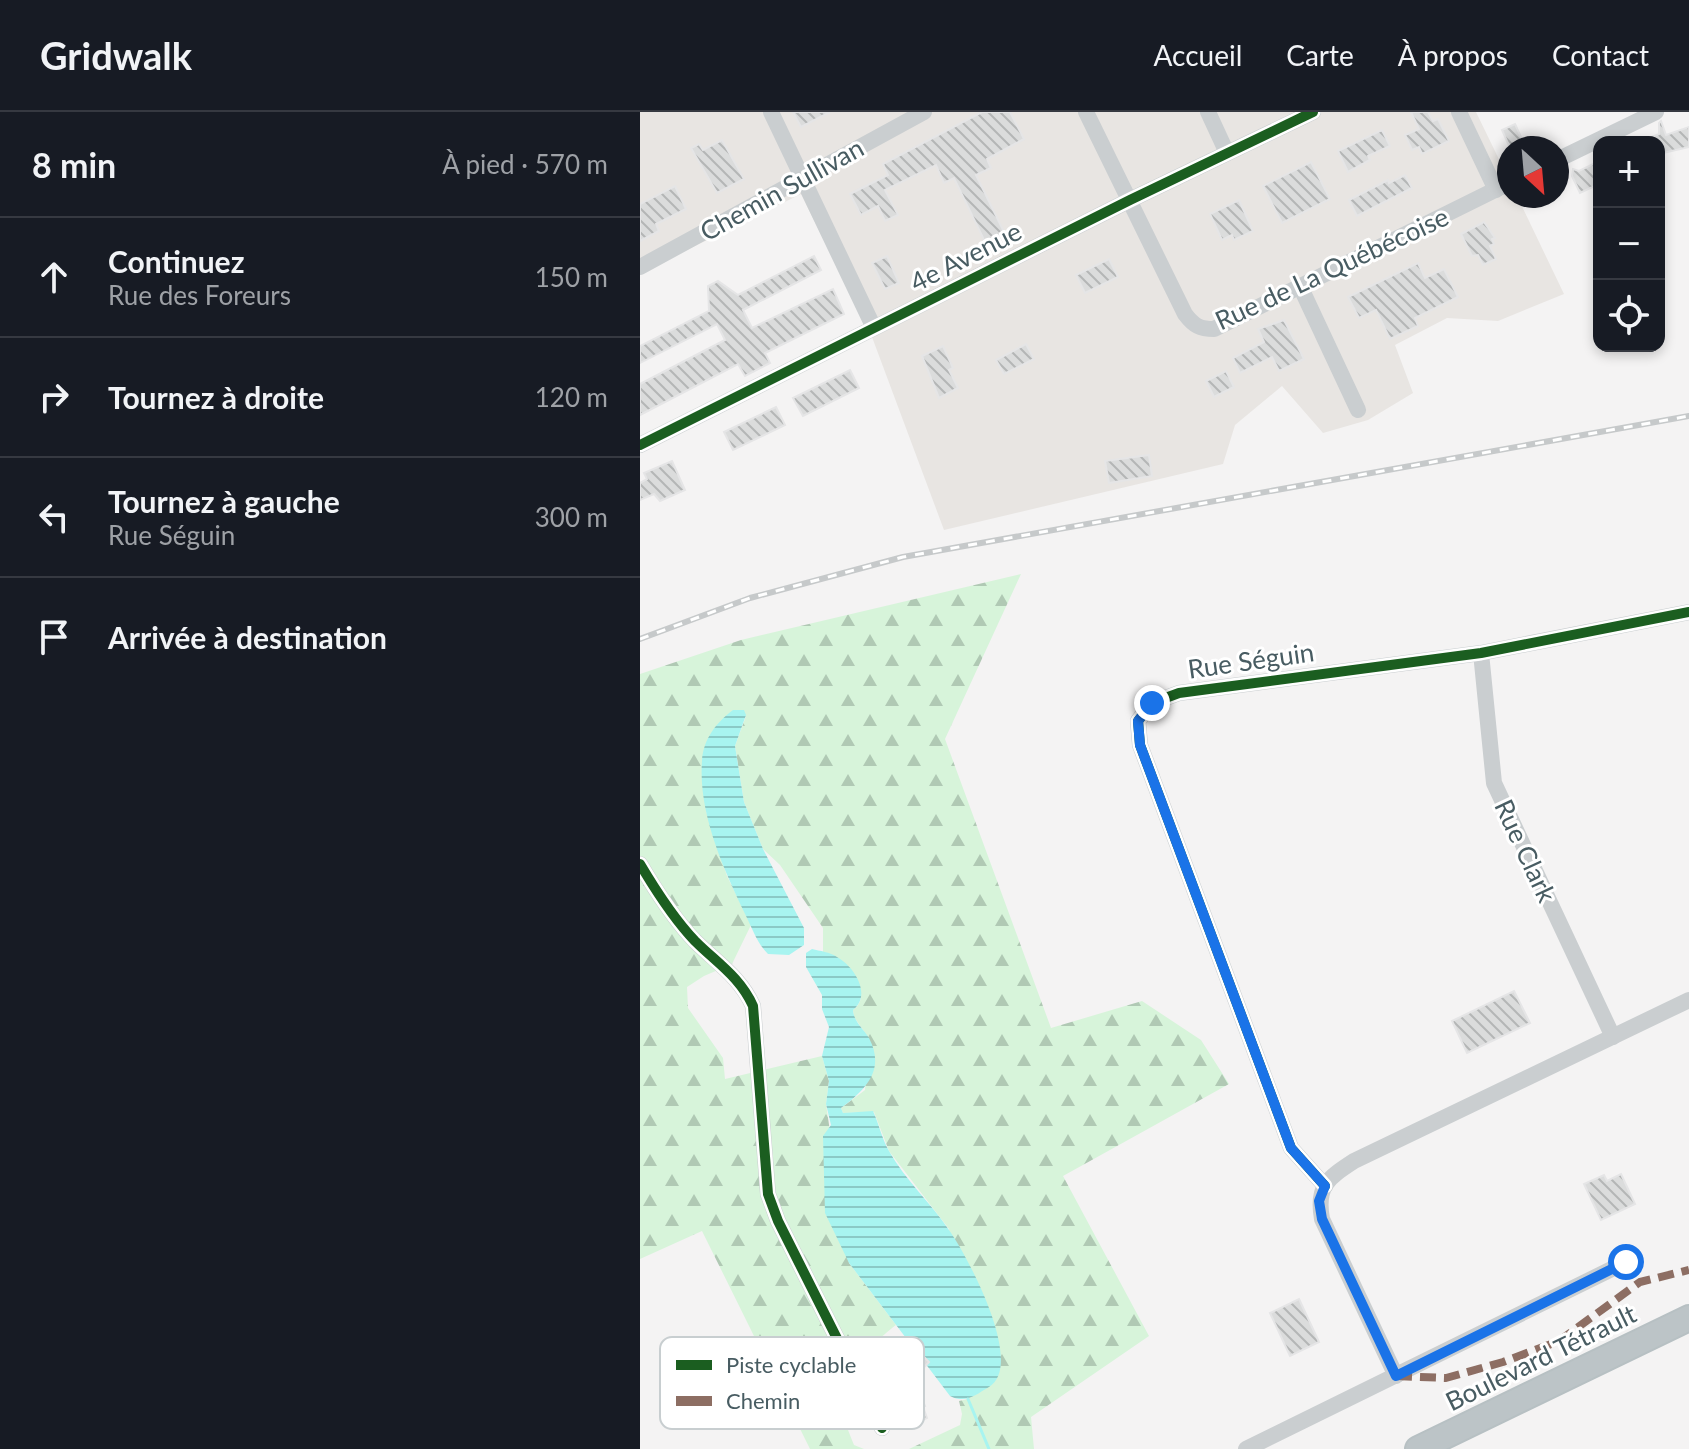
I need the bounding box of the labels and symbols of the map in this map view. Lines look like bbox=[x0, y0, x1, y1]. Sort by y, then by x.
street label: Chemin Sullivan bbox=[694, 131, 869, 247]
north arrow bbox=[1497, 136, 1569, 208]
street label: Rue de La Québécoise bbox=[1210, 200, 1453, 336]
street label: 4e Avenue bbox=[905, 214, 1027, 298]
street label: Rue Séguin bbox=[1186, 635, 1316, 685]
route end bbox=[1134, 685, 1170, 721]
street label: Rue Clark bbox=[1488, 794, 1564, 908]
route start bbox=[1608, 1244, 1644, 1280]
street label: Boulevard Tétrault bbox=[1440, 1297, 1642, 1417]
legend bbox=[660, 1337, 924, 1429]
text: Piste cyclable bbox=[726, 1351, 856, 1378]
text: Chemin bbox=[726, 1387, 800, 1414]

